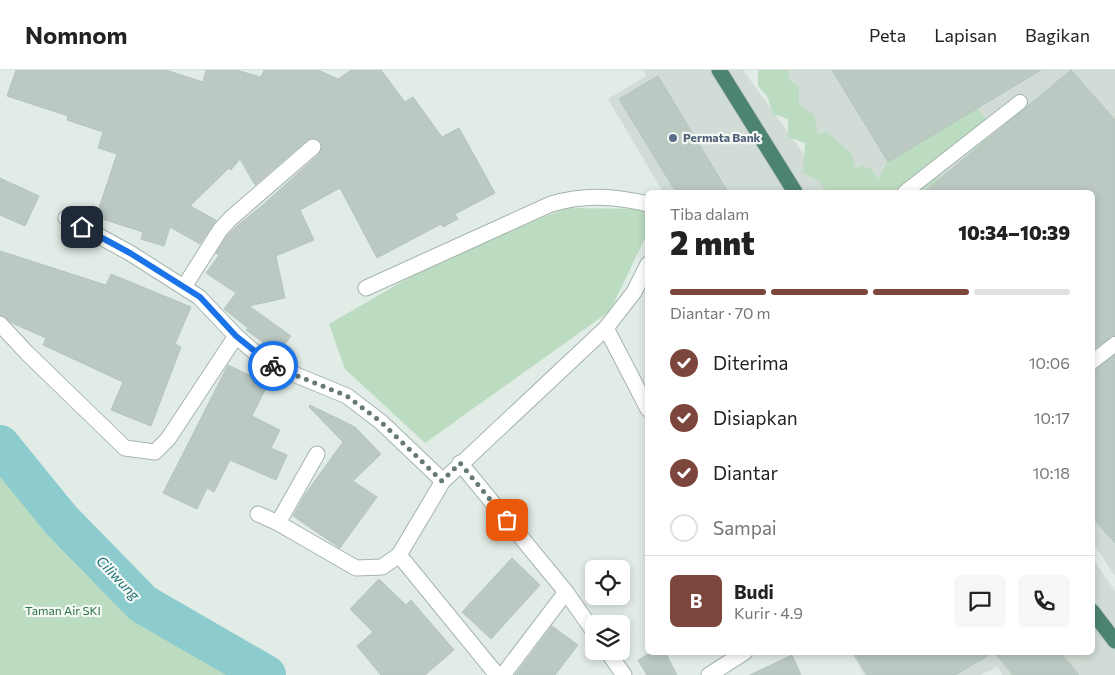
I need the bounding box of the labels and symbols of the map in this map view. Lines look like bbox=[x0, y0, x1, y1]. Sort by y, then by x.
place label: Permata Bank bbox=[683, 130, 761, 144]
marker: Permata Bank bbox=[667, 132, 679, 144]
pin bbox=[61, 206, 103, 248]
courier bbox=[248, 341, 298, 391]
pin bbox=[486, 499, 528, 541]
water label: Ciliwung bbox=[93, 552, 145, 604]
park label: Taman Air SKI bbox=[25, 603, 101, 617]

